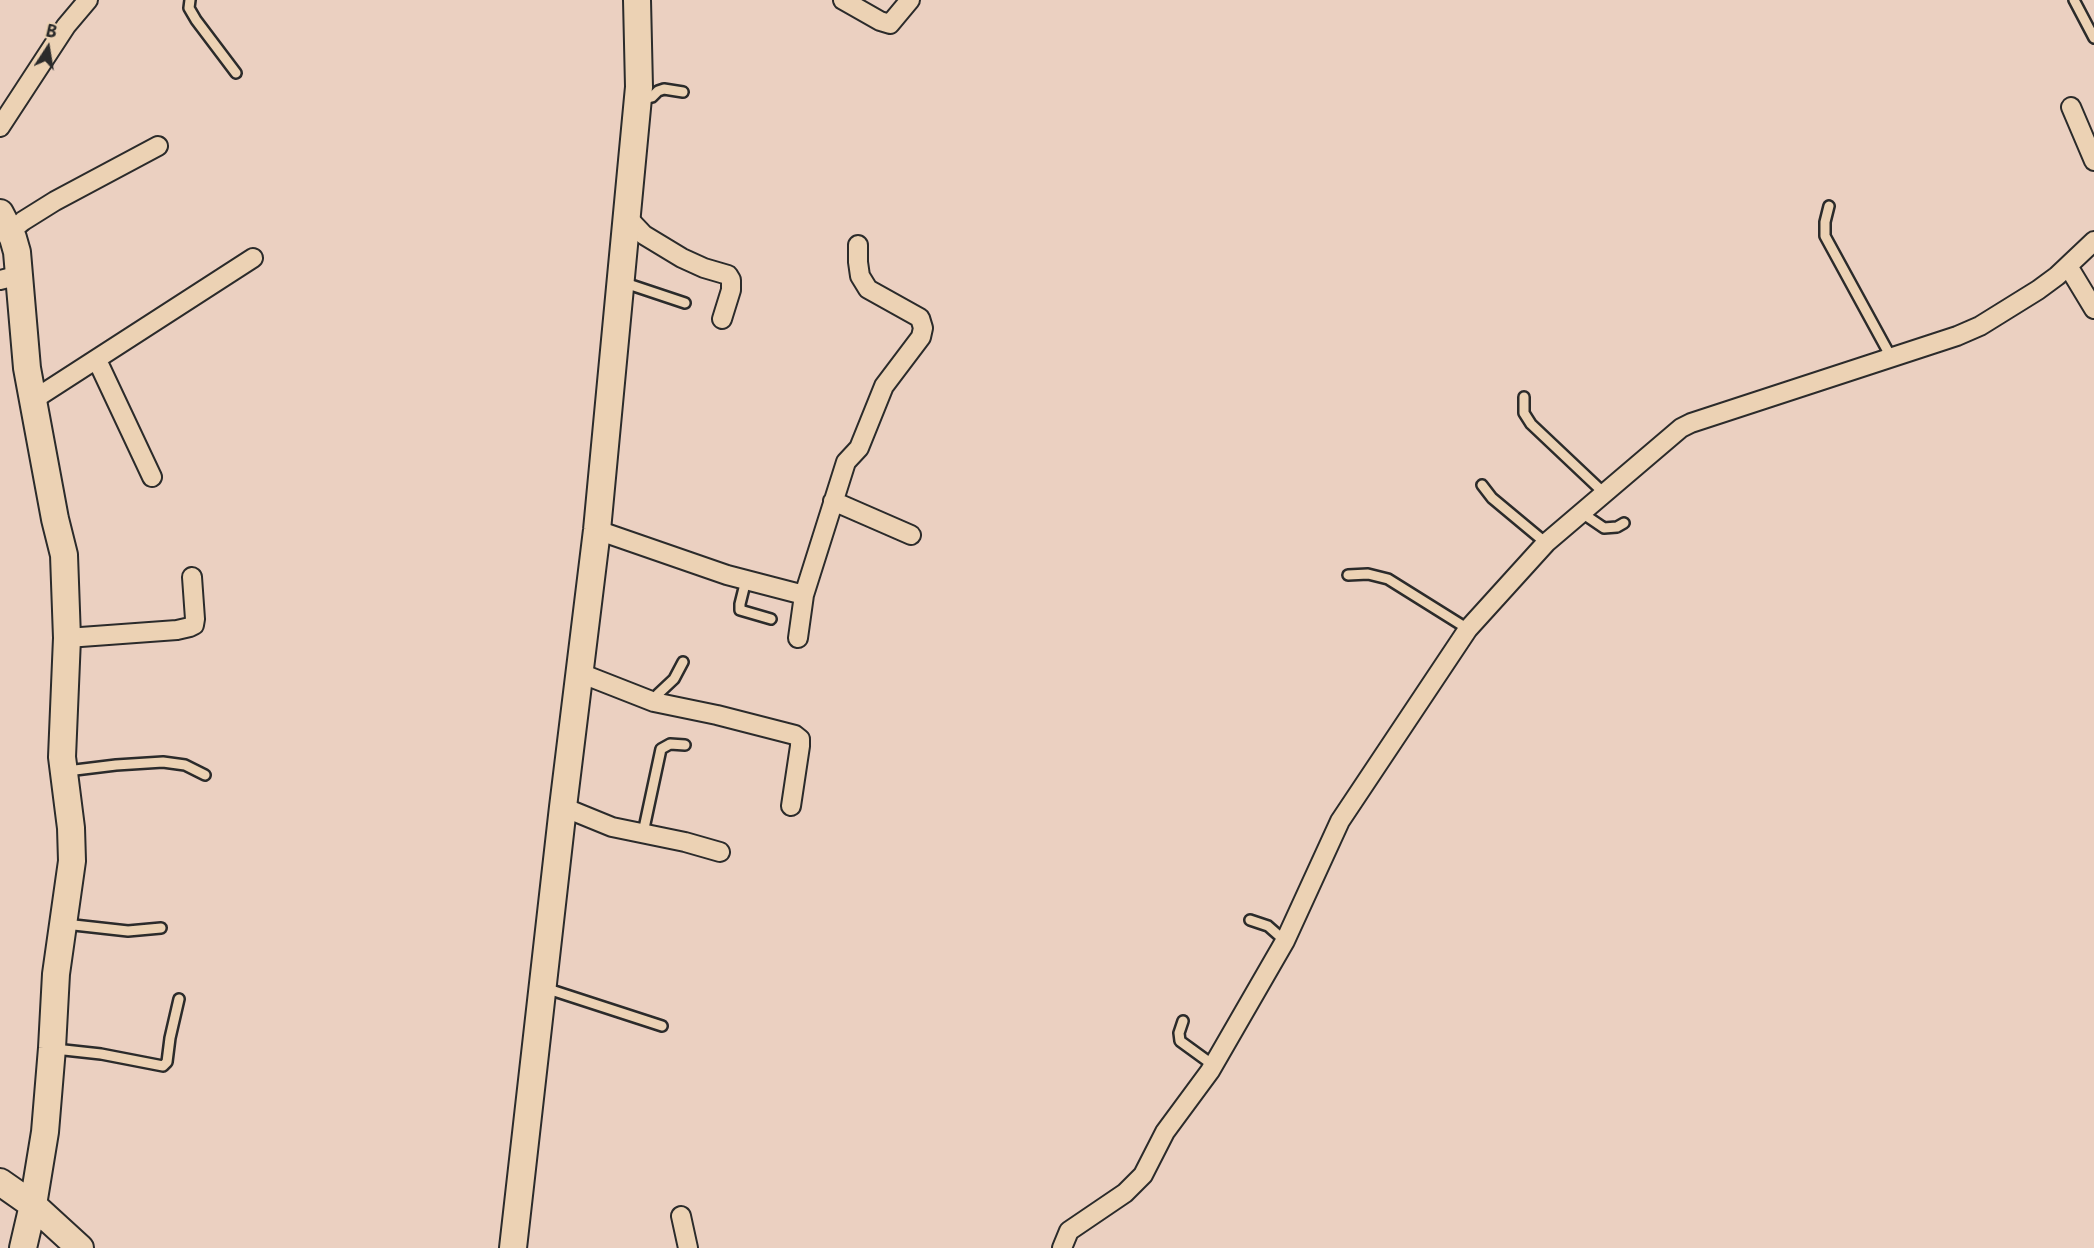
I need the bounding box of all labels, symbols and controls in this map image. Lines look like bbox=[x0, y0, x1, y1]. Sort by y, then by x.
north arrow bbox=[18, 18, 78, 78]
text: B bbox=[44, 18, 60, 43]

